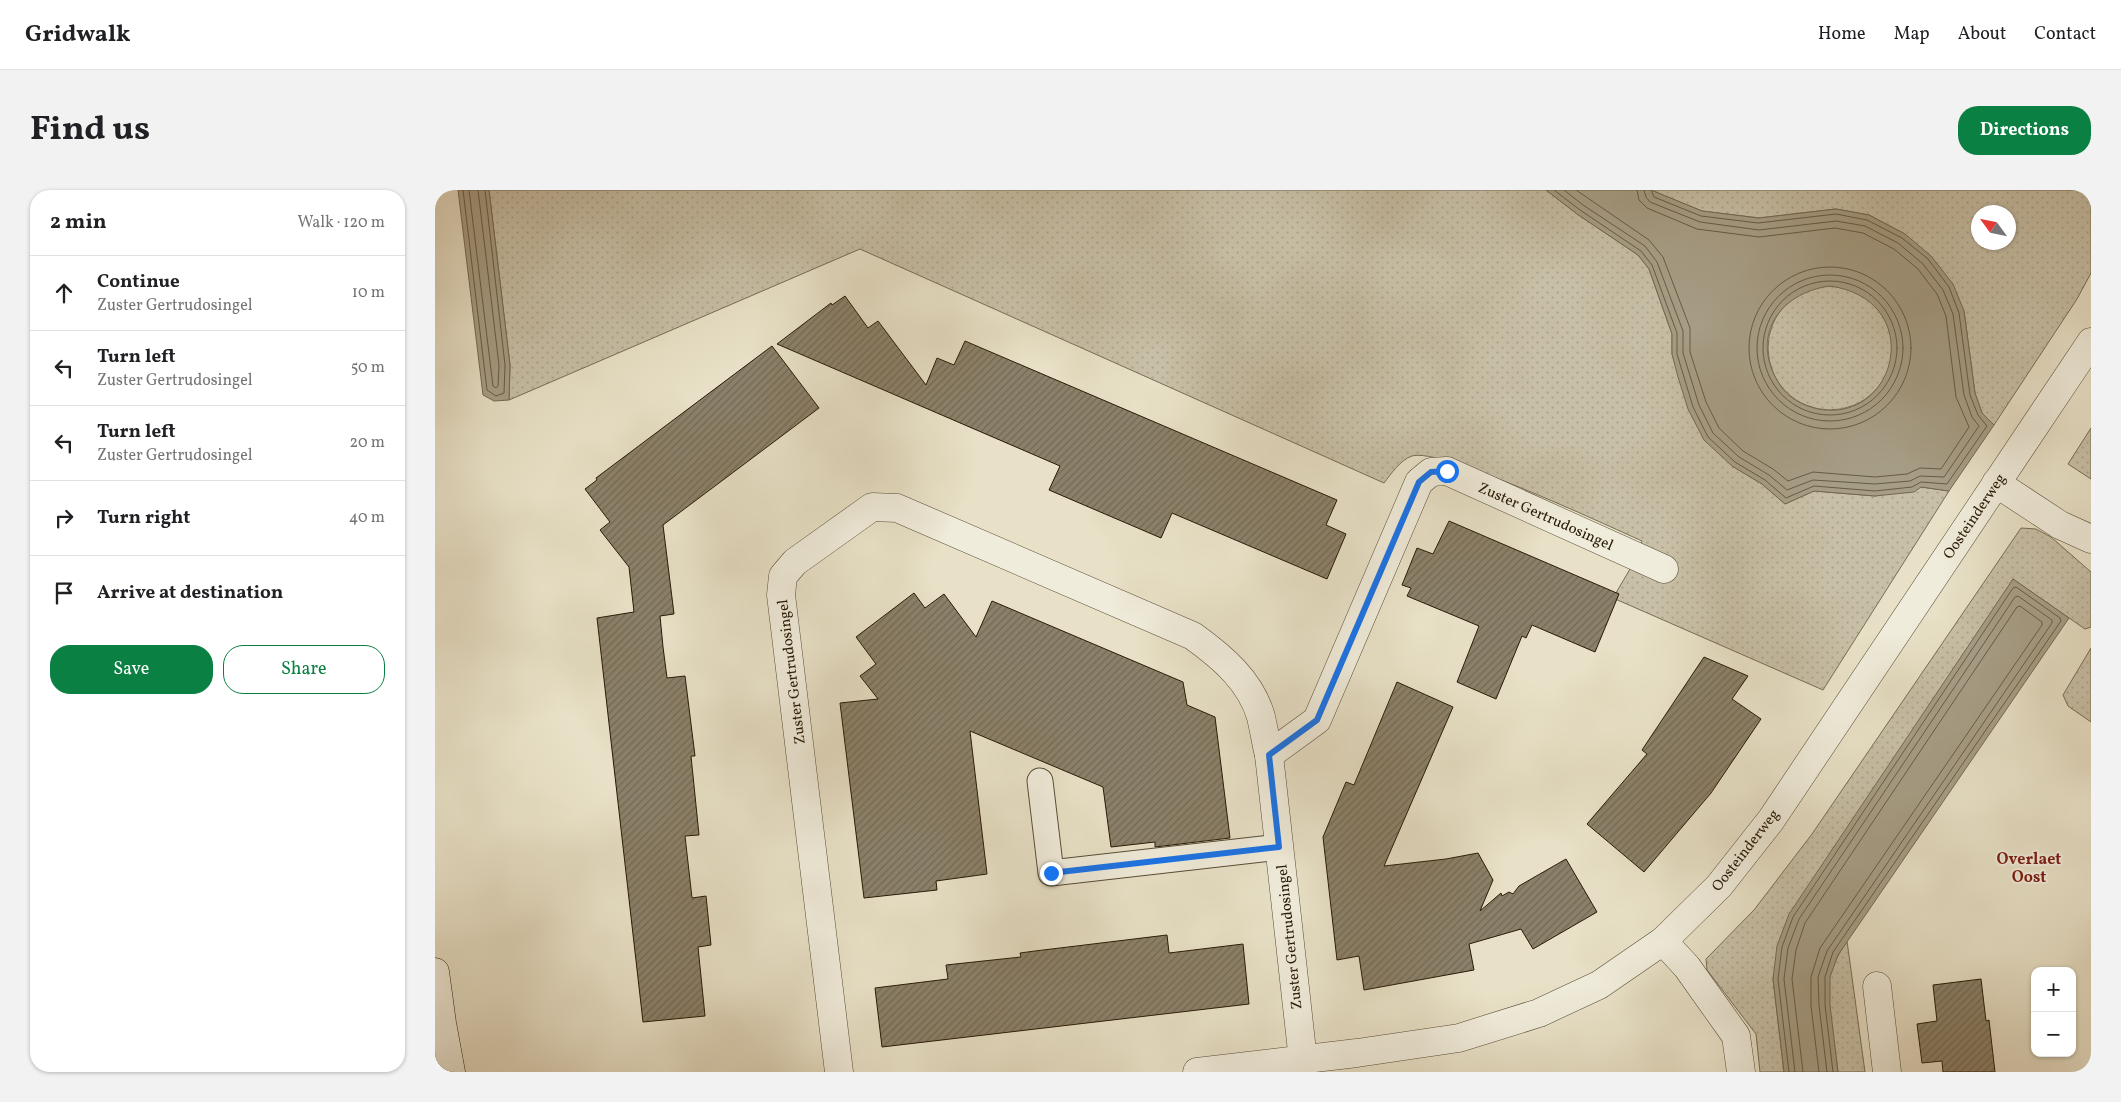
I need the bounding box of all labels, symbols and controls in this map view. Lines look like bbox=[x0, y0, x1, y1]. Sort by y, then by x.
text: Gridwalk bbox=[25, 18, 131, 52]
text: Home bbox=[1818, 22, 1866, 47]
text: Map bbox=[1894, 22, 1930, 47]
text: About bbox=[1958, 22, 2006, 47]
text: Contact bbox=[2034, 22, 2096, 47]
text: Find us bbox=[30, 106, 150, 154]
button: Directions bbox=[1958, 106, 2091, 155]
north arrow bbox=[1971, 205, 2016, 250]
text: 2 min bbox=[50, 208, 107, 237]
text: Walk · 120 m bbox=[297, 212, 385, 234]
text: Continue bbox=[97, 269, 180, 295]
icon: ahead bbox=[50, 279, 78, 307]
text: 10 m bbox=[352, 282, 385, 304]
text: Zuster Gertrudosingel bbox=[97, 295, 253, 317]
text: Turn left bbox=[97, 344, 176, 370]
icon: left bbox=[50, 354, 78, 382]
text: 50 m bbox=[351, 357, 385, 379]
text: Zuster Gertrudosingel bbox=[97, 370, 253, 392]
text: Turn left bbox=[97, 419, 176, 445]
icon: left bbox=[50, 429, 78, 457]
text: 20 m bbox=[350, 432, 385, 454]
text: Zuster Gertrudosingel bbox=[97, 445, 253, 467]
route start bbox=[1436, 460, 1459, 483]
street label: Oosteinderweg bbox=[1939, 470, 2012, 564]
street label: Zuster Gertrudosingel bbox=[1475, 478, 1616, 557]
icon: right bbox=[50, 504, 78, 532]
text: Turn right bbox=[97, 505, 190, 531]
text: 40 m bbox=[349, 507, 385, 529]
icon: arrive bbox=[50, 579, 78, 607]
text: Arrive at destination bbox=[97, 580, 283, 606]
street label: Zuster Gertrudosingel bbox=[773, 598, 812, 745]
button: Save bbox=[50, 645, 213, 694]
button: Share bbox=[223, 645, 385, 694]
street label: Oosteinderweg bbox=[1707, 805, 1785, 896]
district label: Overlaet Oost bbox=[1997, 849, 2061, 889]
route end bbox=[1040, 862, 1063, 885]
street label: Zuster Gertrudosingel bbox=[1272, 863, 1309, 1010]
map controls bbox=[2031, 967, 2076, 1057]
button: + bbox=[2031, 967, 2076, 1012]
button: − bbox=[2031, 1012, 2076, 1057]

